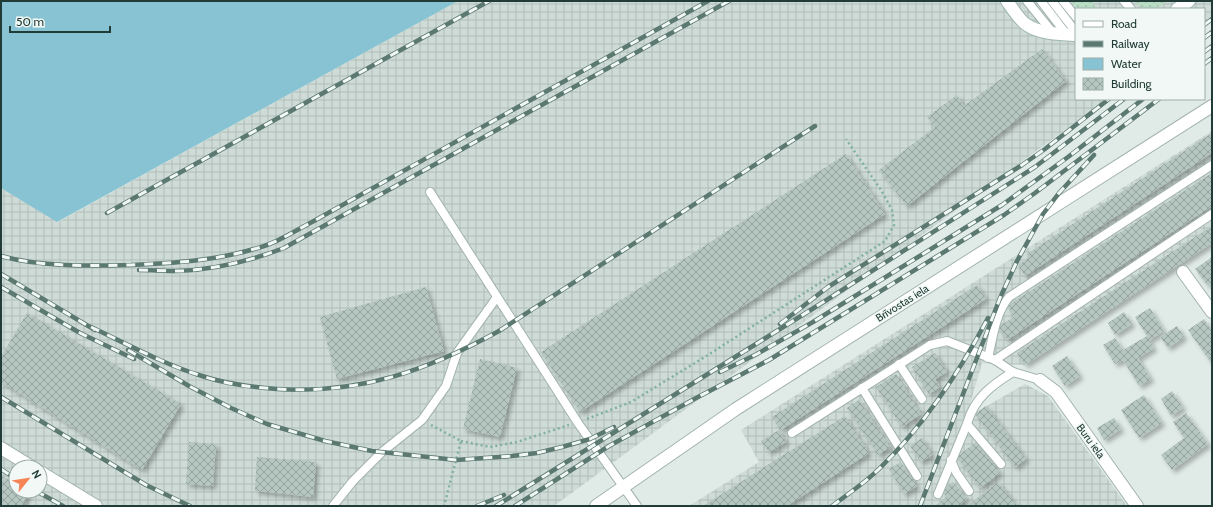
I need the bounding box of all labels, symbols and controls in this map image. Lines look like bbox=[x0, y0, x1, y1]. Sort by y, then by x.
scale bar bbox=[10, 8, 110, 34]
legend bbox=[1075, 8, 1205, 100]
text: 50 m bbox=[16, 14, 44, 29]
text: Road bbox=[1111, 16, 1137, 31]
text: Railway bbox=[1111, 36, 1149, 51]
text: Water bbox=[1111, 56, 1142, 71]
text: Building bbox=[1111, 76, 1153, 91]
street label: Brīvostas iela bbox=[873, 281, 932, 325]
street label: Buru iela bbox=[1074, 421, 1109, 462]
north arrow bbox=[8, 459, 48, 499]
text: N bbox=[29, 467, 45, 481]

